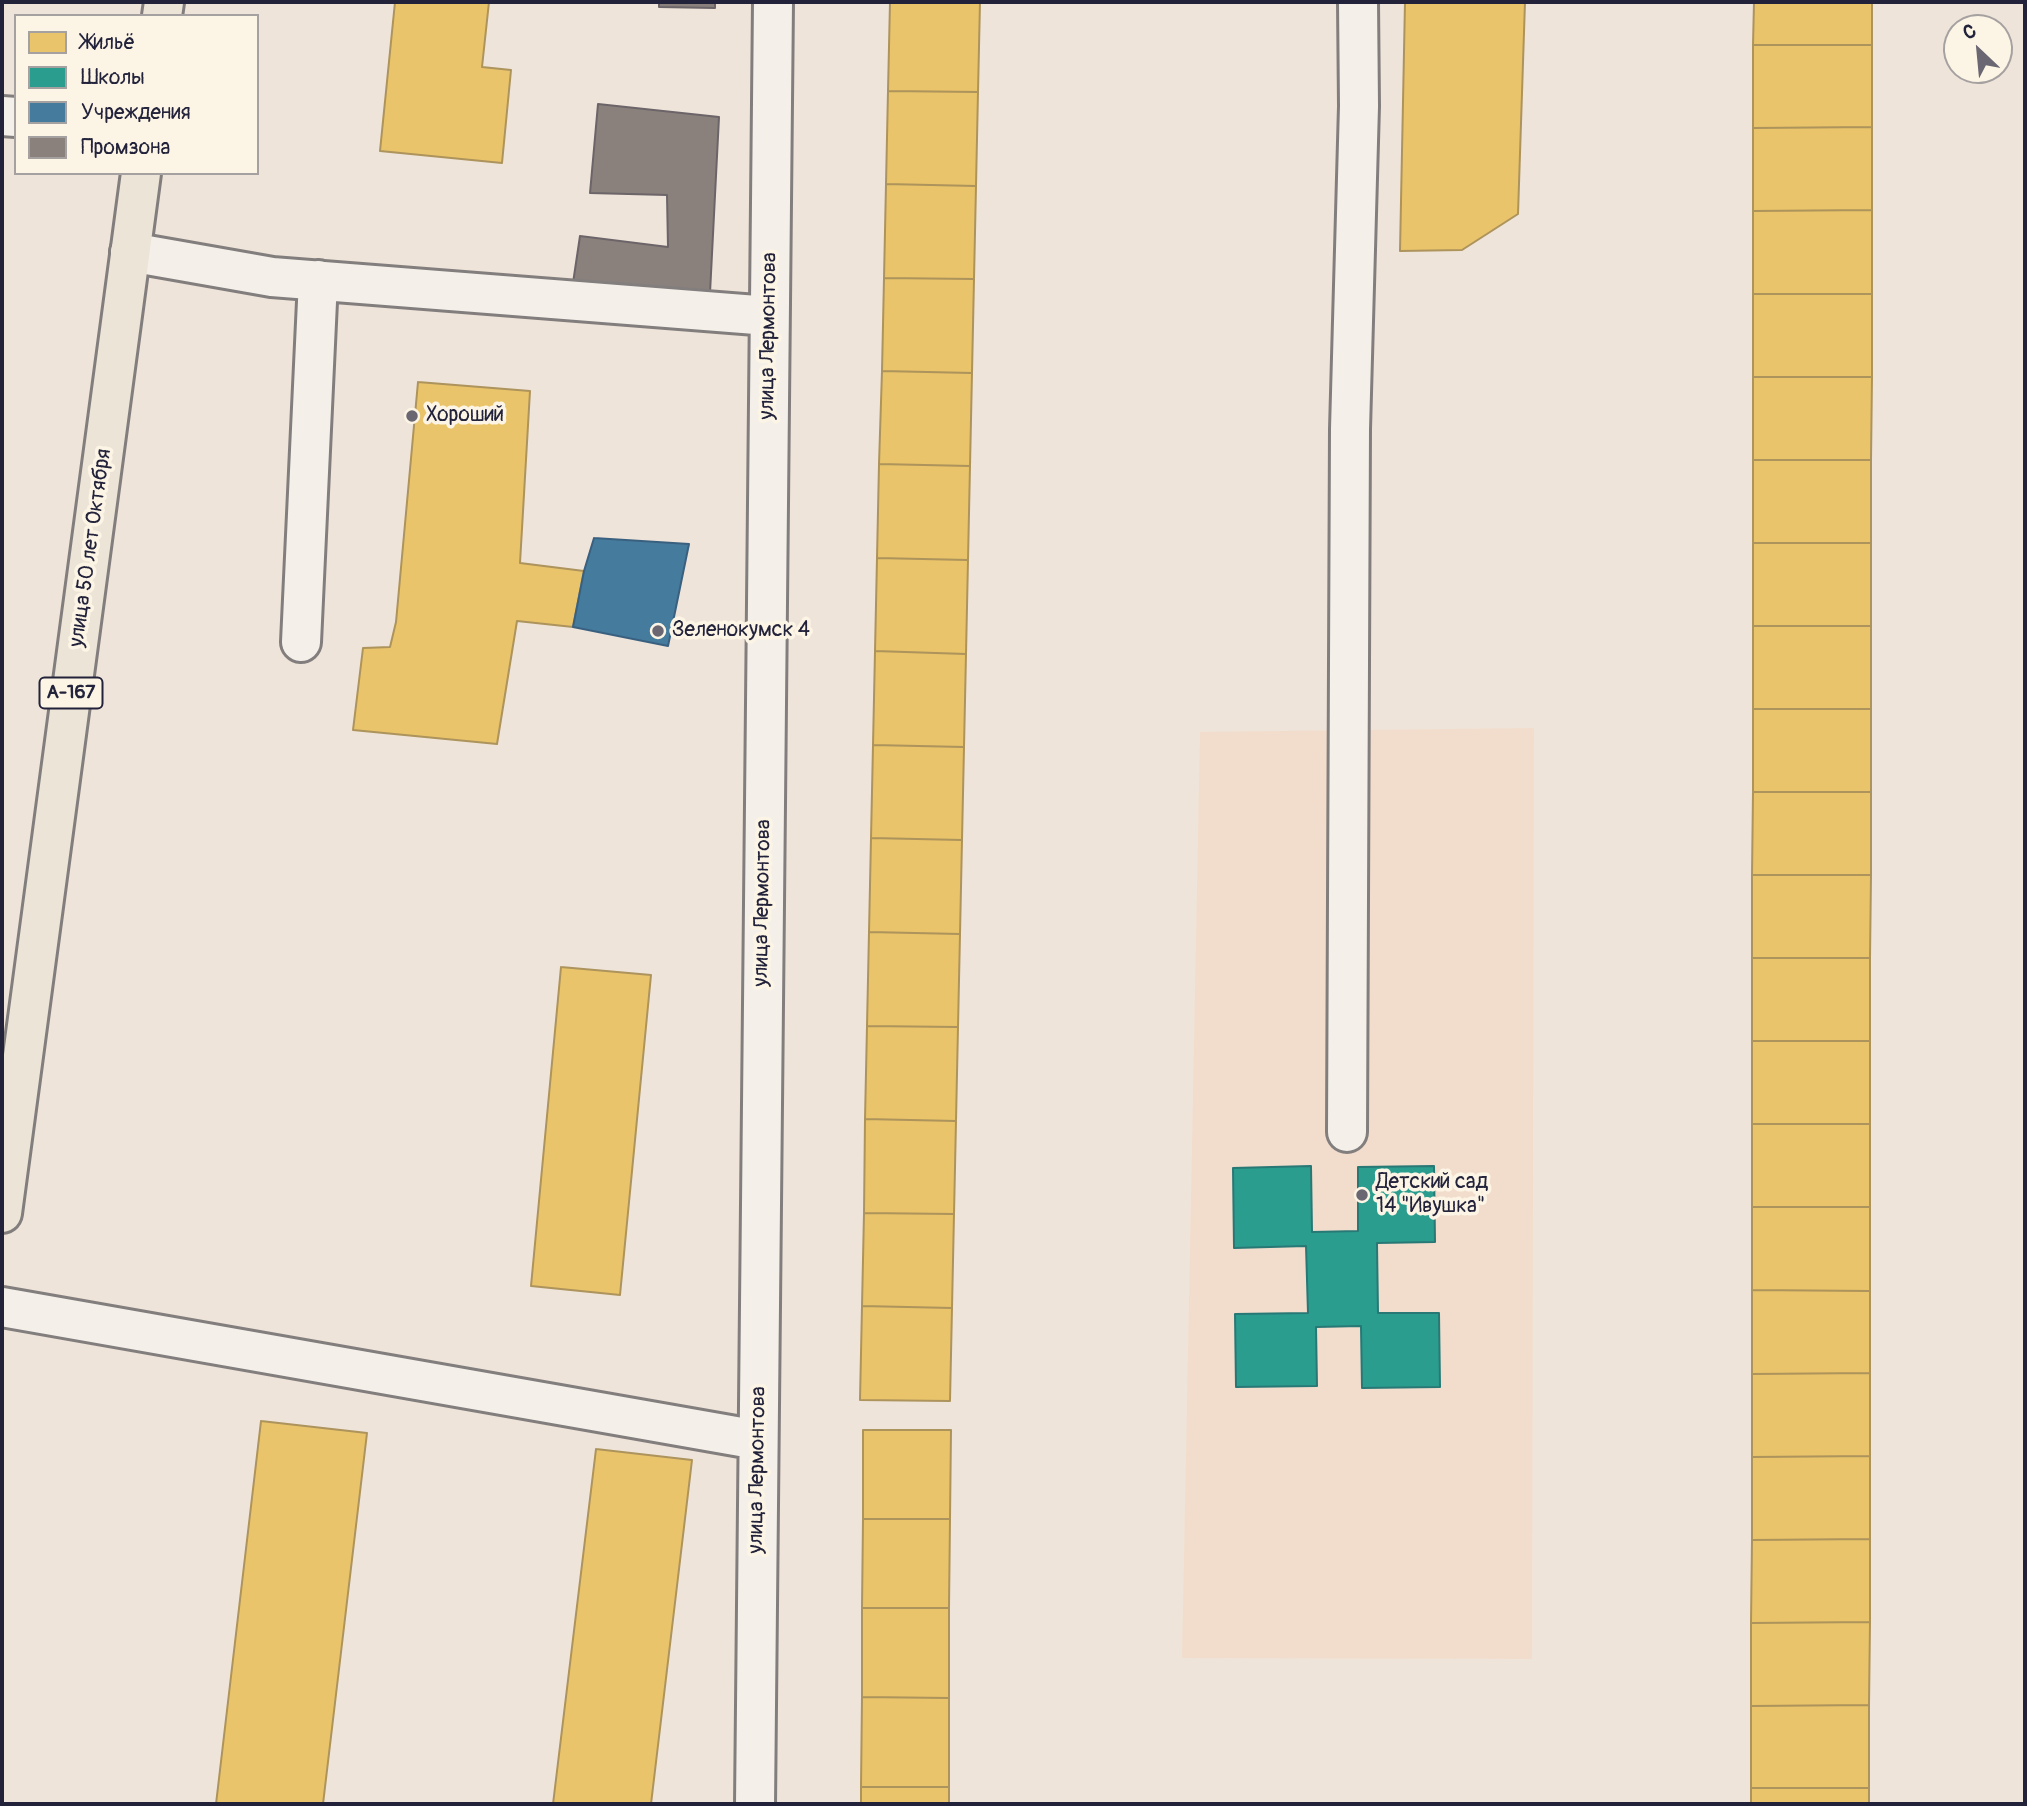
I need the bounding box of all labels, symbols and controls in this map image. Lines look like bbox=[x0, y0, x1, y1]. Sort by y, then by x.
legend bbox=[14, 14, 259, 175]
north arrow bbox=[1943, 14, 2013, 84]
text: С bbox=[1959, 19, 1980, 45]
text: Жильё bbox=[81, 29, 135, 56]
text: Школы bbox=[81, 64, 145, 91]
text: Учреждения bbox=[81, 99, 191, 126]
text: Промзона bbox=[81, 134, 170, 161]
street label: улица Лермонтова bbox=[755, 252, 783, 420]
place label: Хороший bbox=[426, 403, 504, 429]
marker: Хороший bbox=[404, 408, 420, 424]
street label: улица 50 лет Октября bbox=[65, 447, 117, 649]
place label: Зеленокумск 4 bbox=[672, 618, 810, 644]
marker: Зеленокумск 4 bbox=[650, 623, 666, 639]
road number: А-167 bbox=[40, 678, 102, 708]
street label: улица Лермонтова bbox=[749, 819, 777, 987]
place label: Детский сад 14 "Ивушка" bbox=[1376, 1170, 1488, 1220]
marker: Детский сад 14 "Ивушка" bbox=[1354, 1187, 1370, 1203]
street label: улица Лермонтова bbox=[744, 1386, 772, 1554]

